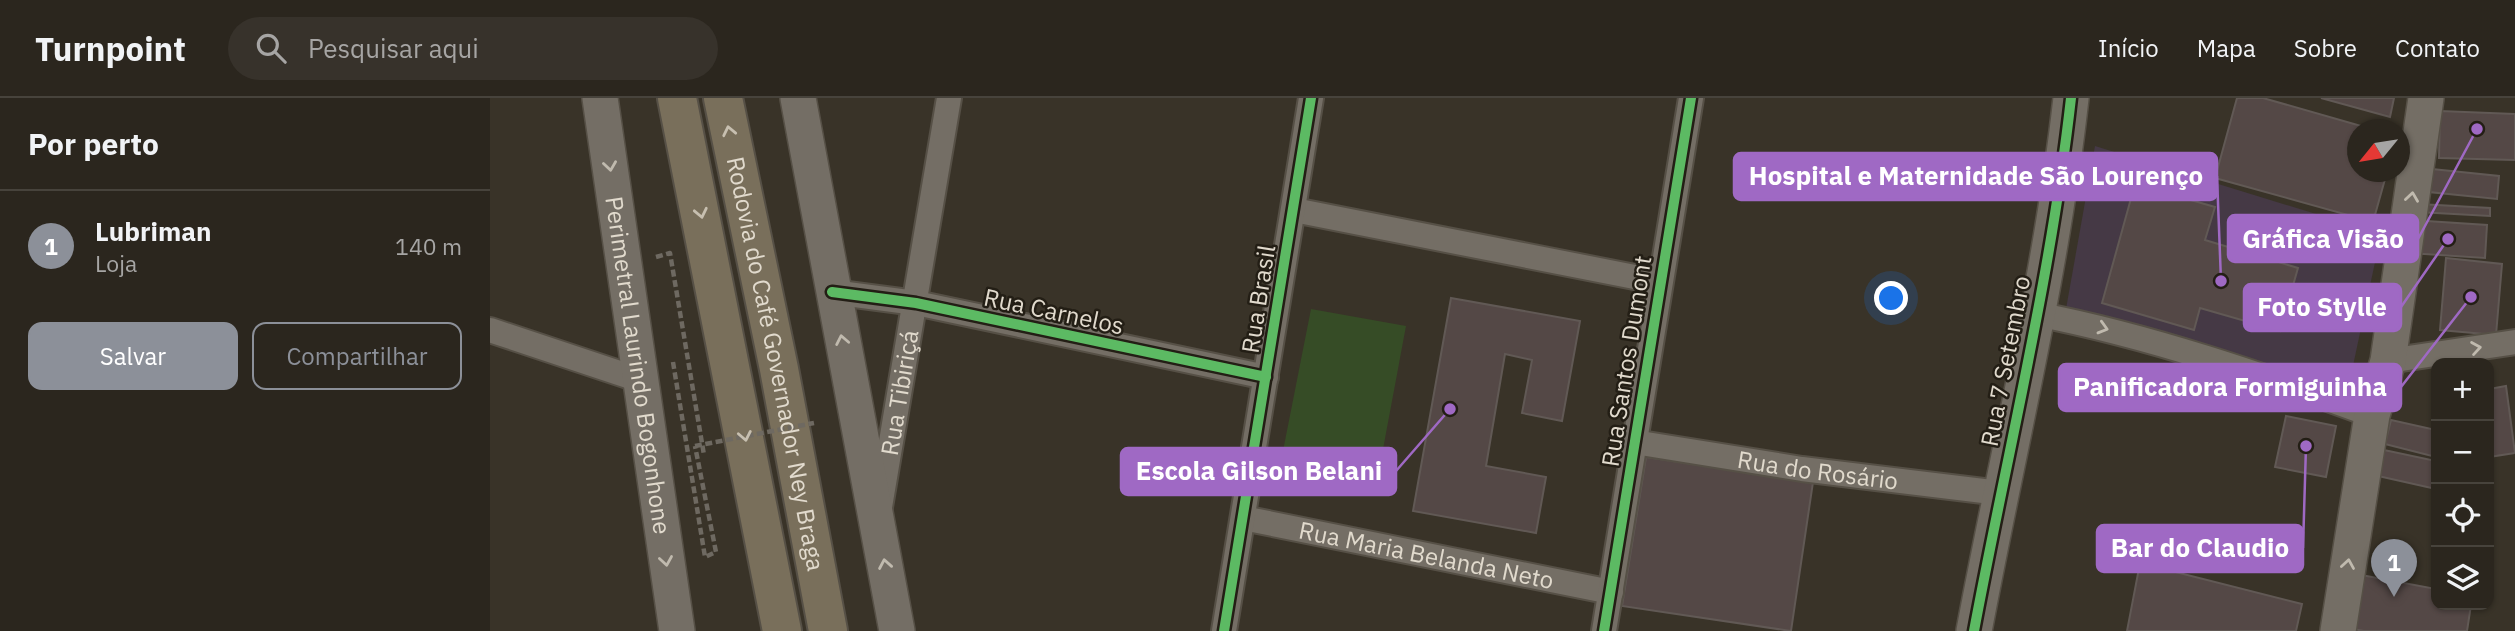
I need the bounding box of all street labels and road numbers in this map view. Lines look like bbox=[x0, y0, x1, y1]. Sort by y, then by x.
street label: Rodovia do Café Governador Ney Braga bbox=[720, 154, 832, 574]
street label: Perimetral Laurindo Bogonhone bbox=[598, 194, 679, 536]
street label: Rua Brasil bbox=[1234, 243, 1282, 355]
street label: Rua Santos Dumont bbox=[1594, 253, 1658, 469]
street label: Rua 7 Setembro bbox=[1973, 273, 2037, 449]
street label: Rua Carnelos bbox=[981, 281, 1127, 341]
street label: Rua Tibiriçá bbox=[873, 327, 926, 458]
street label: Rua do Rosário bbox=[1735, 443, 1900, 497]
street label: Rua Maria Belanda Neto bbox=[1296, 514, 1557, 596]

